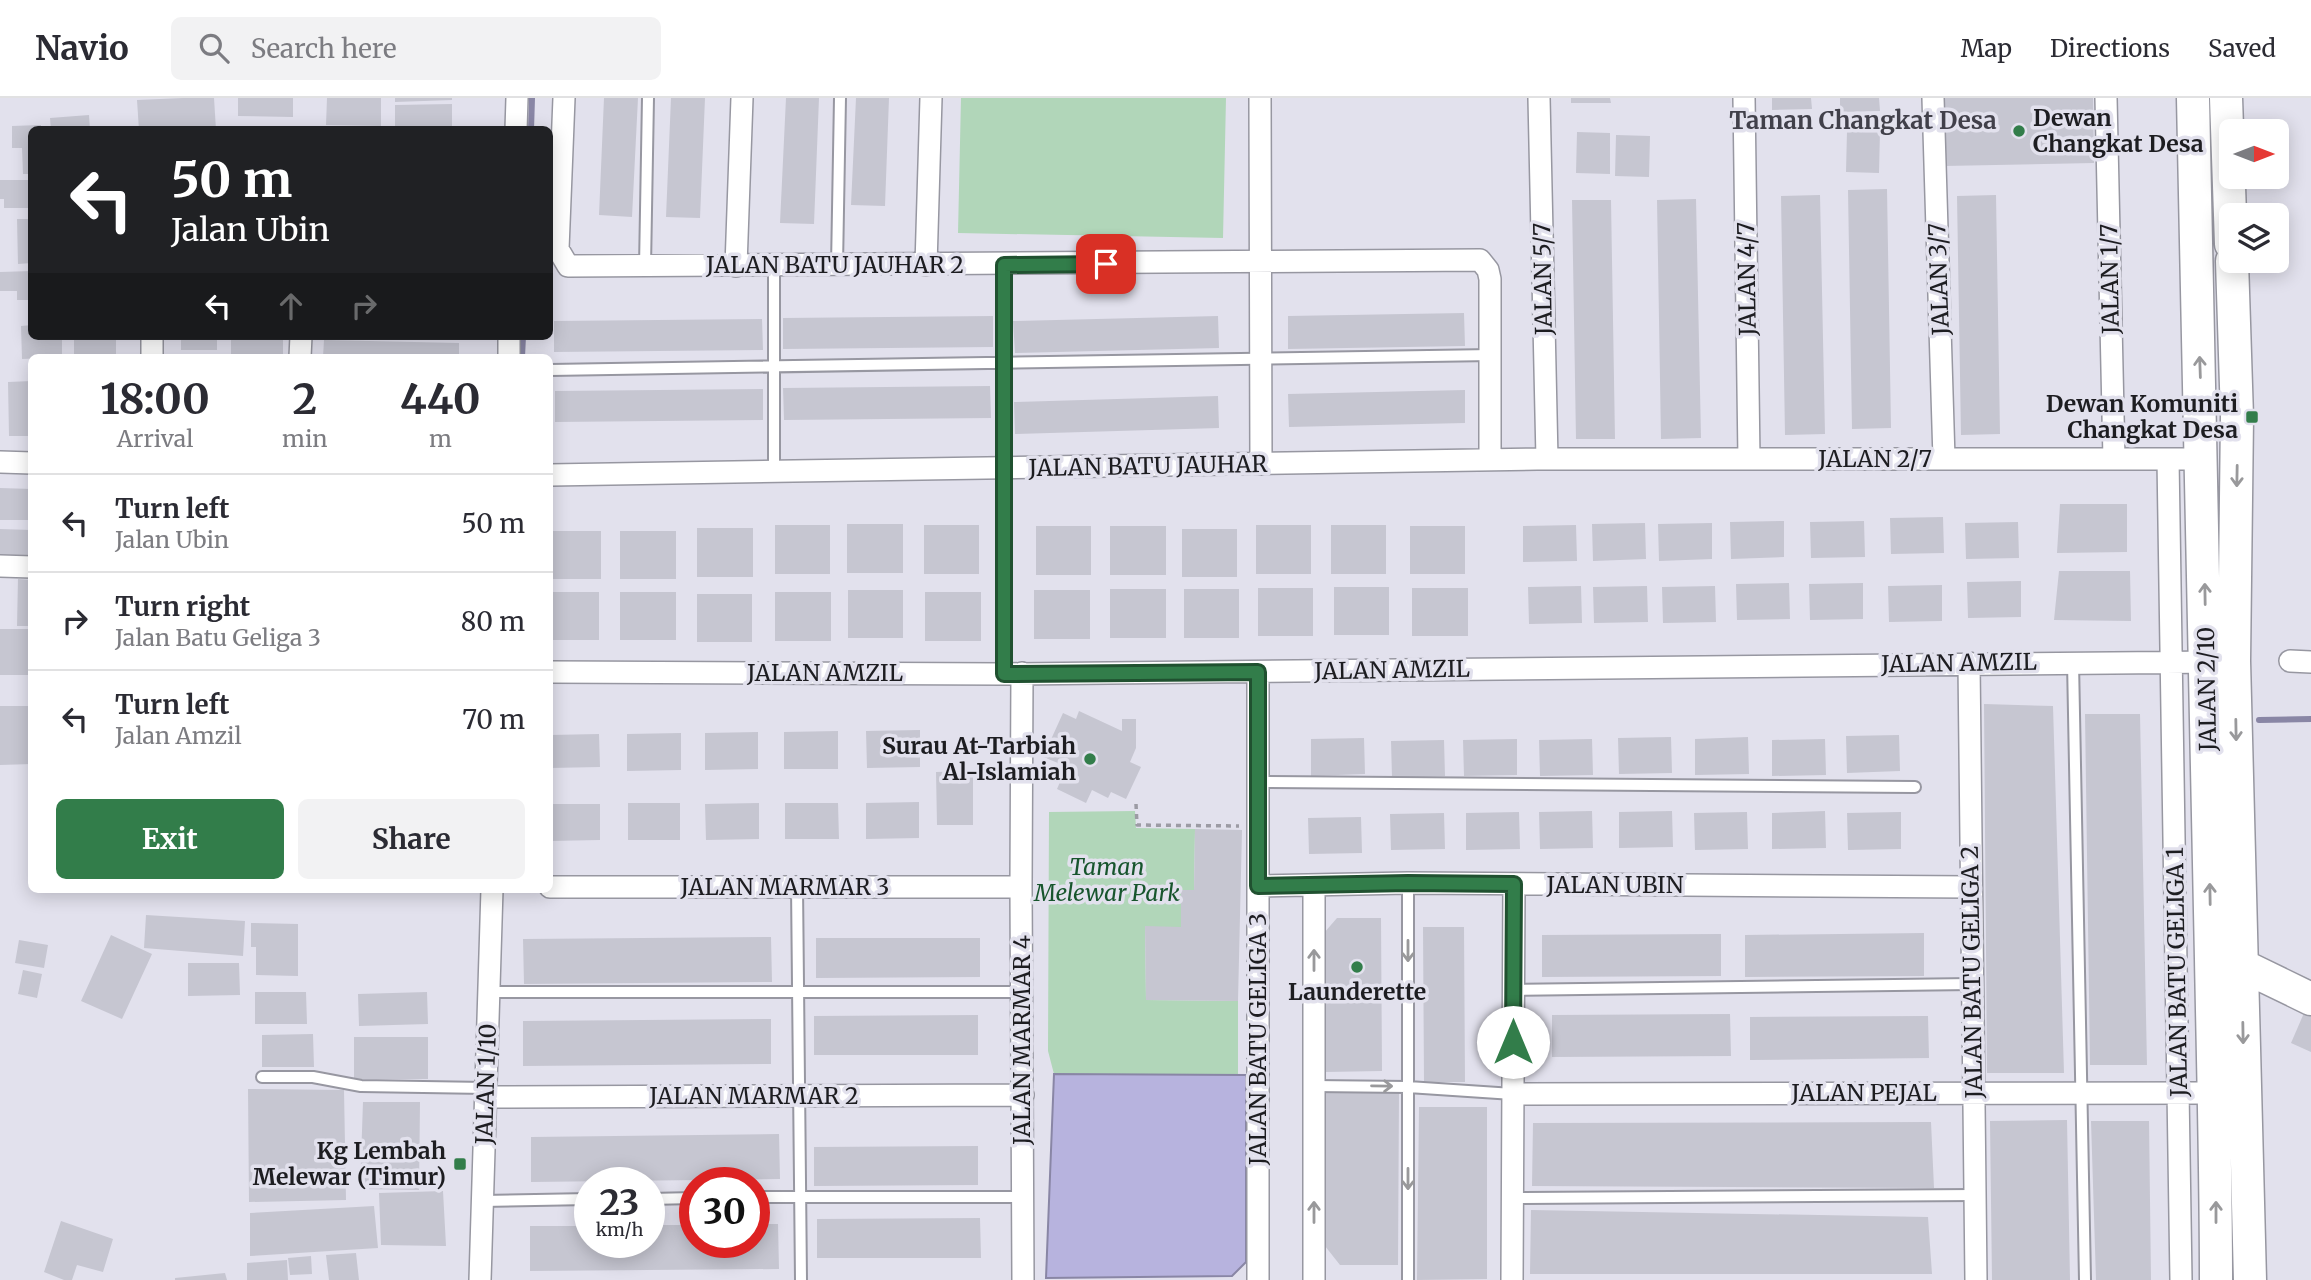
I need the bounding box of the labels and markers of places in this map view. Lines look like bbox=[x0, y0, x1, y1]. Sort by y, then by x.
place label: Dewan Changkat Desa bbox=[2033, 103, 2204, 158]
marker: Dewan Changkat Desa bbox=[2011, 123, 2027, 139]
pin bbox=[1076, 234, 1136, 294]
place label: Dewan Komuniti Changkat Desa bbox=[2046, 389, 2238, 444]
marker: Dewan Komuniti Changkat Desa bbox=[2244, 409, 2260, 425]
place label: Surau At-Tarbiah Al-Islamiah bbox=[882, 731, 1076, 786]
marker: Surau At-Tarbiah Al-Islamiah bbox=[1082, 751, 1098, 767]
marker: Launderette bbox=[1349, 959, 1365, 975]
place label: Launderette bbox=[1288, 977, 1426, 1006]
place label: Kg Lembah Melewar (Timur) bbox=[253, 1136, 446, 1191]
marker: Kg Lembah Melewar (Timur) bbox=[452, 1156, 468, 1172]

